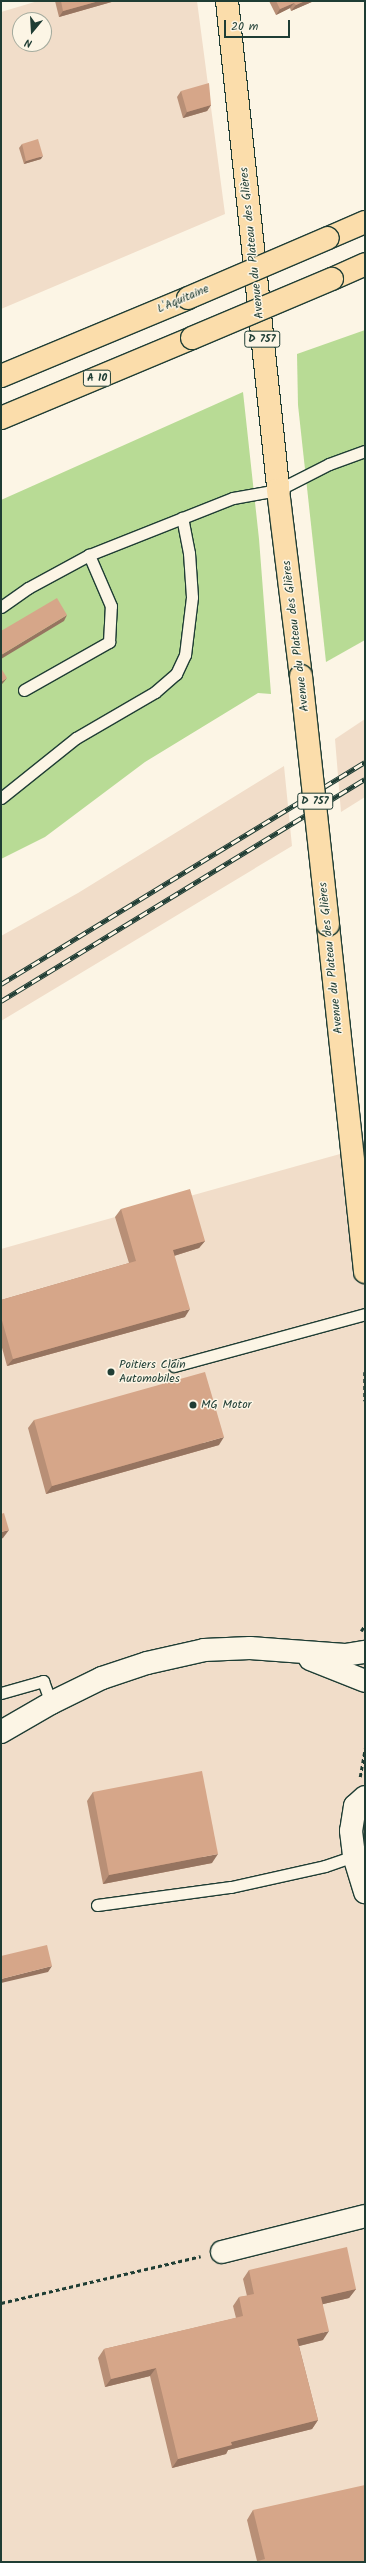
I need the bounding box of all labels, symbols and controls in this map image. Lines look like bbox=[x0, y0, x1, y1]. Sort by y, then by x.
north arrow bbox=[12, 12, 52, 52]
scale bar bbox=[226, 12, 292, 38]
text: 20 m bbox=[231, 17, 258, 36]
text: N bbox=[23, 33, 35, 52]
street label: Avenue du Plateau des Glières bbox=[237, 167, 267, 319]
street label: L'Aquitaine bbox=[155, 282, 211, 316]
road number: D 757 bbox=[244, 330, 280, 348]
road number: A 10 bbox=[82, 369, 112, 387]
street label: Avenue du Plateau des Glières bbox=[280, 560, 312, 712]
road number: D 757 bbox=[297, 792, 333, 810]
street label: Avenue du Plateau des Glières bbox=[316, 882, 346, 1034]
place label: Poitiers Clain Automobiles bbox=[119, 1358, 186, 1386]
marker: Poitiers Clain Automobiles bbox=[106, 1367, 116, 1377]
place label: MG Motor bbox=[201, 1398, 252, 1412]
marker: MG Motor bbox=[188, 1400, 198, 1410]

